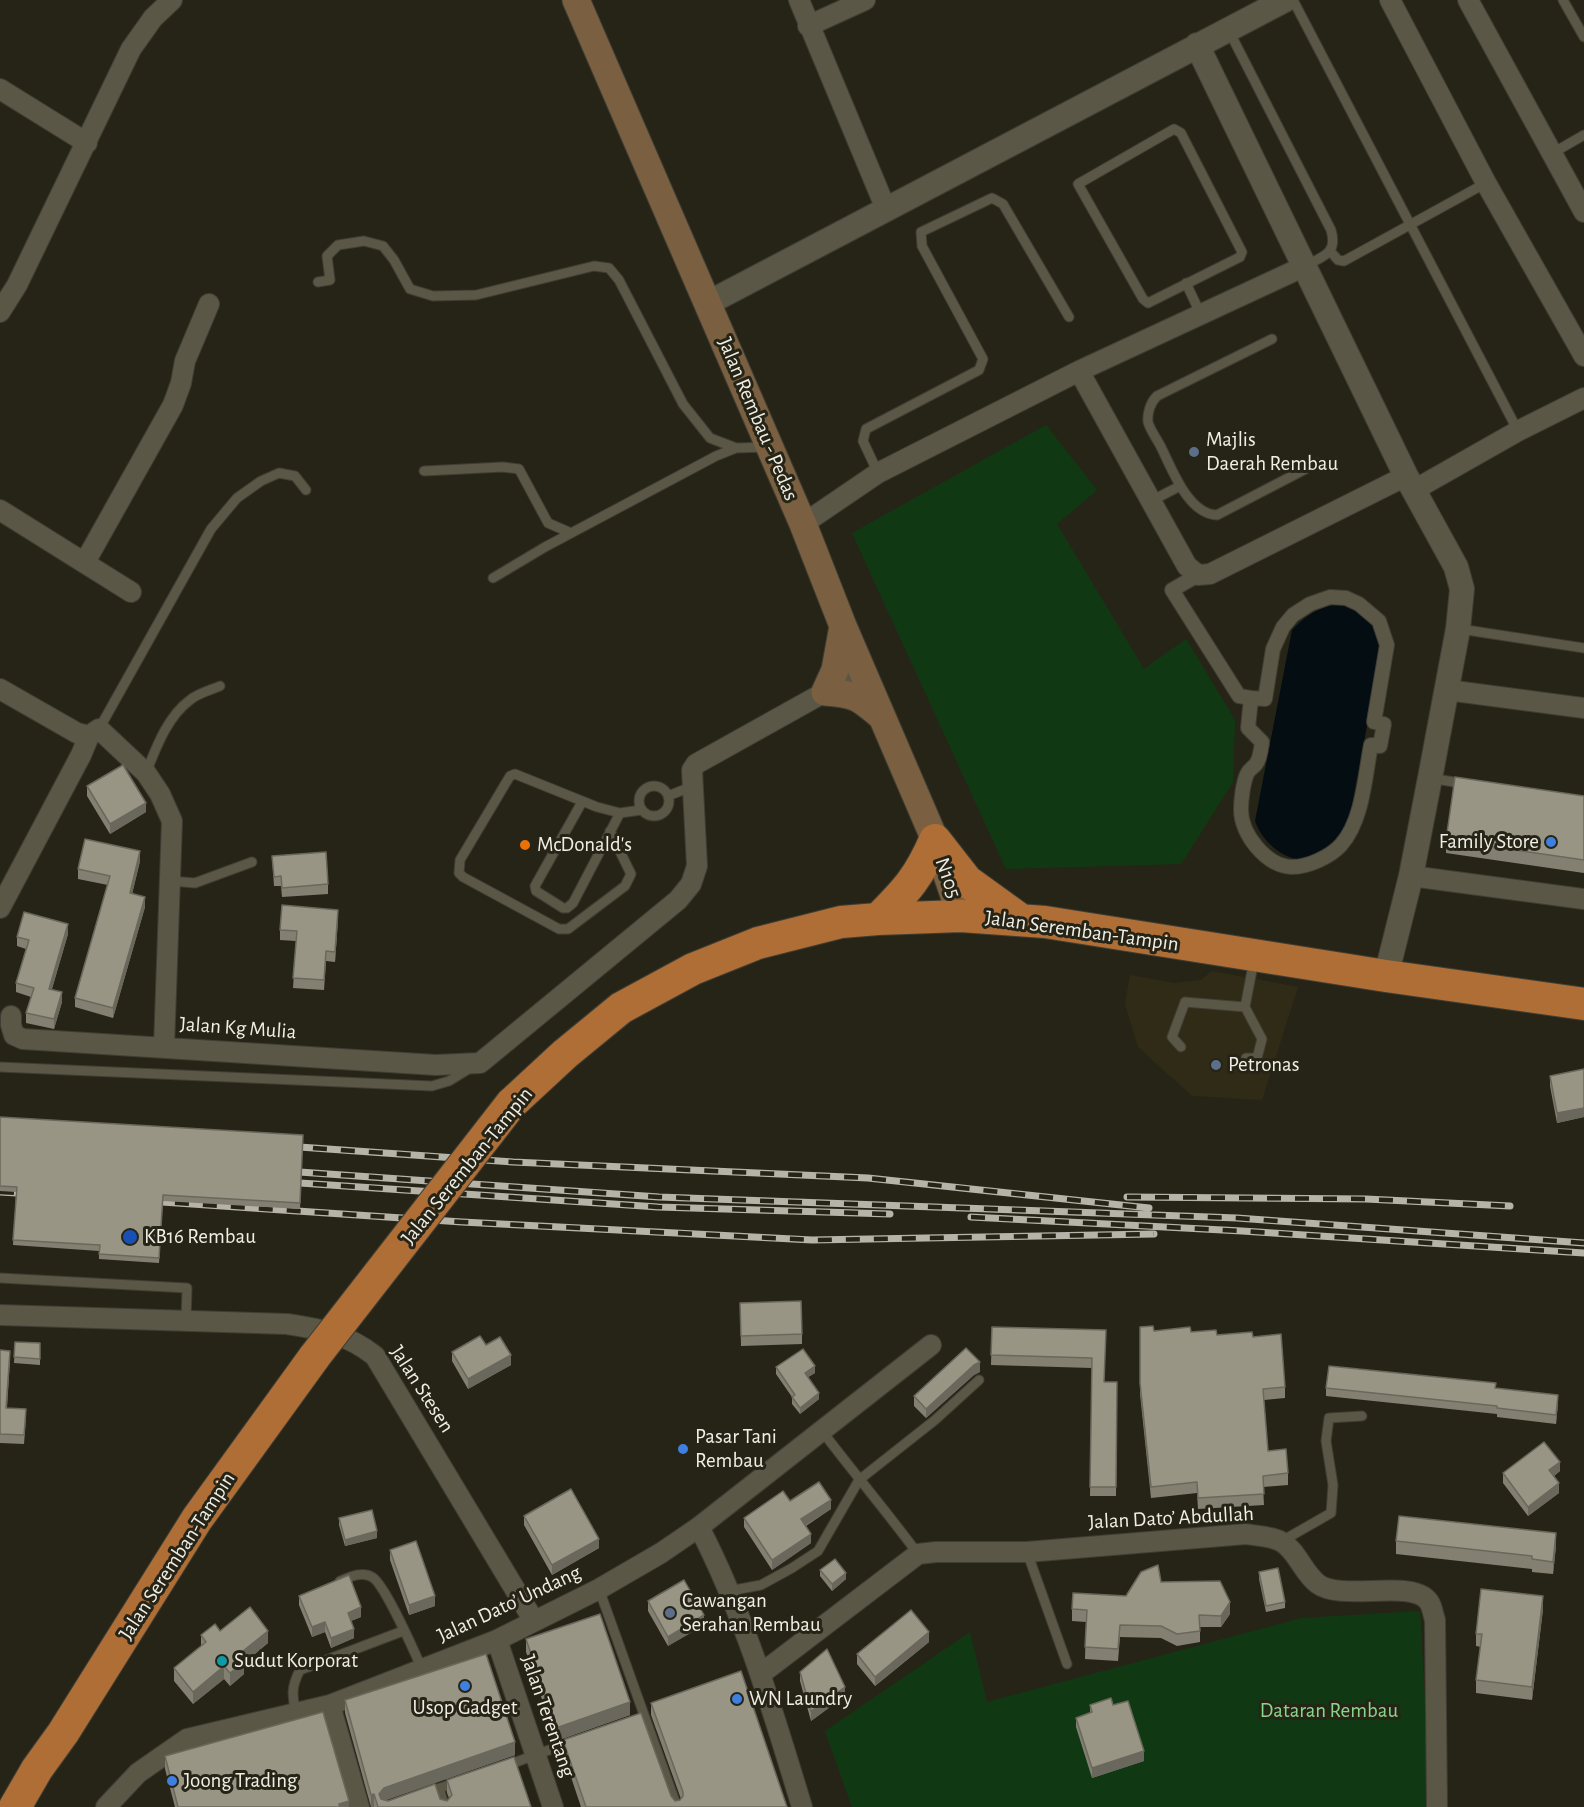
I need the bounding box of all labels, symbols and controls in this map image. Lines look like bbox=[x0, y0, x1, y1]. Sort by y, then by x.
street label: Jalan Rembau - Pedas bbox=[712, 334, 804, 504]
place label: Majlis Daerah Rembau bbox=[1206, 427, 1338, 477]
marker: Majlis Daerah Rembau bbox=[1187, 445, 1201, 459]
place label: Family Store bbox=[1439, 829, 1539, 855]
place label: McDonald's bbox=[537, 832, 632, 858]
marker: Family Store bbox=[1544, 835, 1558, 849]
marker: McDonald's bbox=[518, 838, 532, 852]
street label: N105 bbox=[929, 854, 967, 902]
street label: Jalan Seremban-Tampin bbox=[984, 905, 1180, 957]
street label: Jalan Kg Mulia bbox=[179, 1011, 297, 1045]
place label: Petronas bbox=[1228, 1052, 1300, 1078]
marker: Petronas bbox=[1209, 1058, 1223, 1072]
street label: Jalan Seremban-Tampin bbox=[396, 1082, 538, 1250]
place label: KB16 Rembau bbox=[144, 1224, 256, 1250]
marker: KB16 Rembau bbox=[121, 1228, 139, 1246]
street label: Jalan Stesen bbox=[384, 1341, 460, 1437]
place label: Pasar Tani Rembau bbox=[695, 1424, 777, 1474]
marker: Pasar Tani Rembau bbox=[676, 1442, 690, 1456]
street label: Jalan Seremban-Tampin bbox=[113, 1467, 241, 1645]
street label: Jalan Dato’ Abdullah bbox=[1087, 1501, 1255, 1535]
street label: Jalan Dato’ Undang bbox=[433, 1560, 585, 1648]
place label: Cawangan Serahan Rembau bbox=[682, 1588, 821, 1638]
marker: Cawangan Serahan Rembau bbox=[663, 1606, 677, 1620]
place label: Sudut Korporat bbox=[234, 1648, 358, 1674]
street label: Jalan Terentang bbox=[515, 1651, 581, 1781]
marker: Sudut Korporat bbox=[215, 1654, 229, 1668]
marker: Usop Gadget bbox=[458, 1679, 472, 1693]
place label: WN Laundry bbox=[749, 1686, 852, 1712]
marker: WN Laundry bbox=[730, 1692, 744, 1706]
place label: Usop Gadget bbox=[413, 1695, 517, 1721]
park label: Dataran Rembau bbox=[1260, 1698, 1398, 1724]
place label: Joong Trading bbox=[184, 1768, 297, 1794]
marker: Joong Trading bbox=[165, 1774, 179, 1788]

